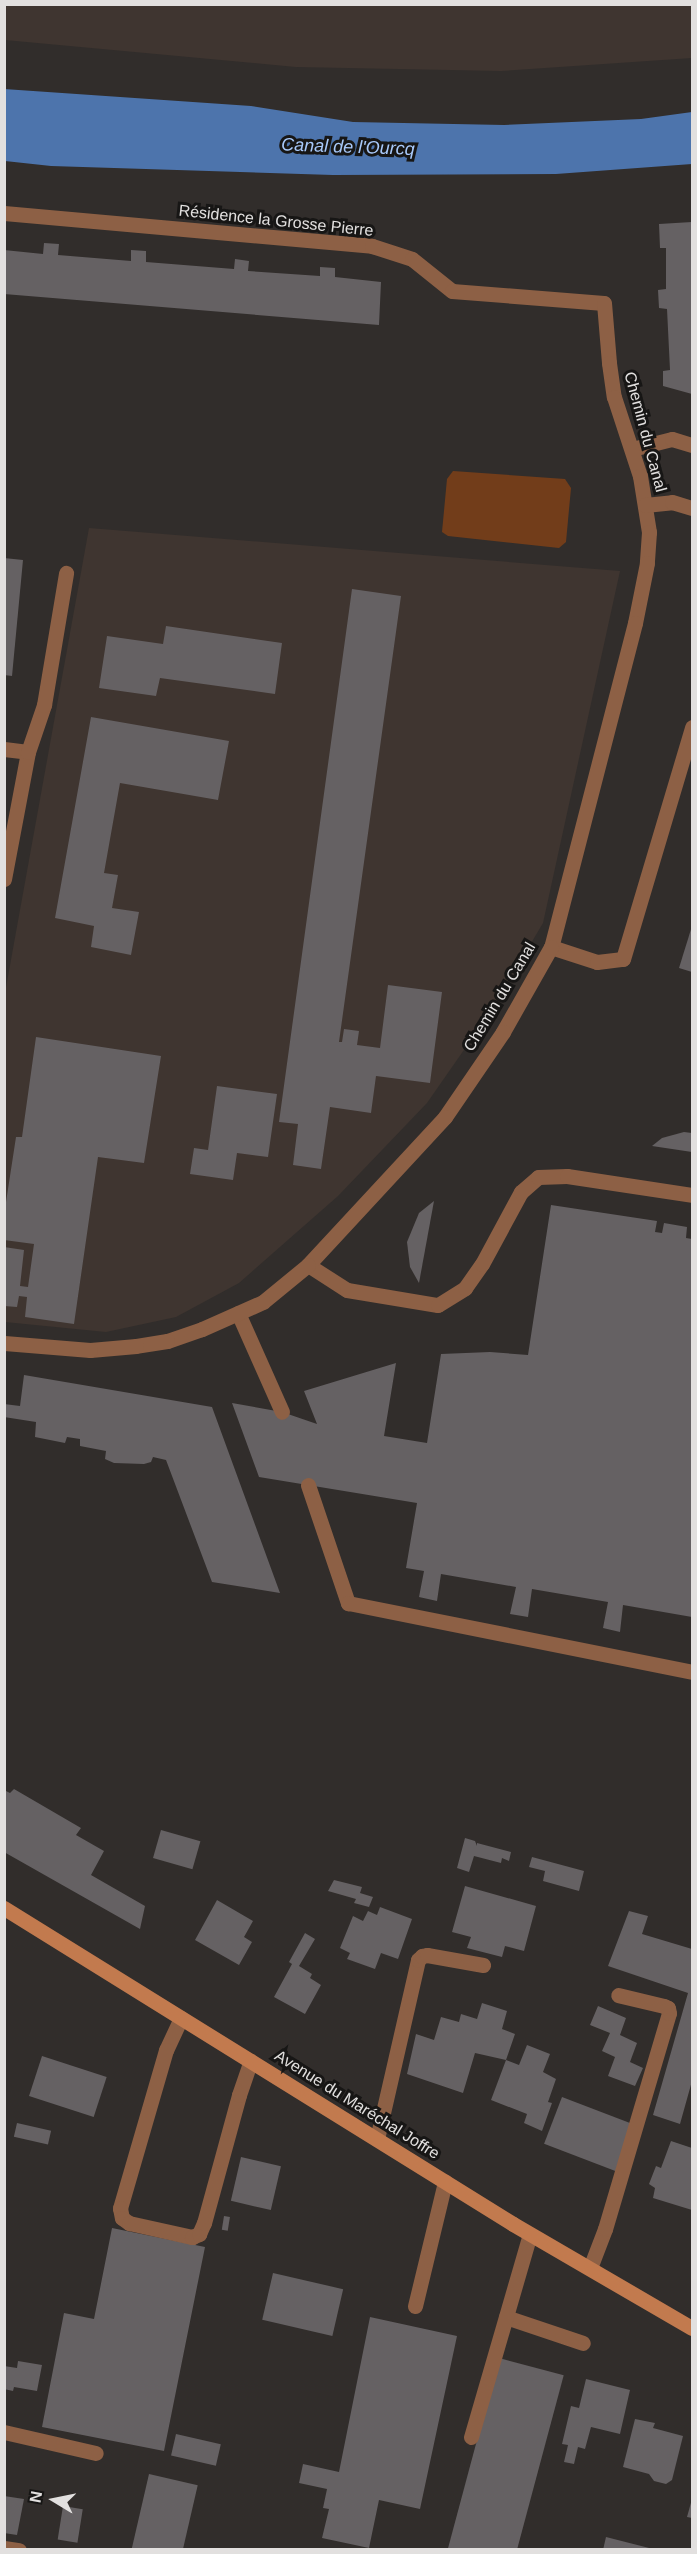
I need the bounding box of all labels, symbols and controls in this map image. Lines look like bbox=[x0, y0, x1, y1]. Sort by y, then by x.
water label: Canal de l'Ourcq bbox=[281, 134, 415, 160]
street label: Résidence la Grosse Pierre bbox=[178, 201, 374, 241]
street label: Chemin du Canal bbox=[620, 370, 670, 494]
street label: Chemin du Canal bbox=[460, 939, 540, 1055]
street label: Avenue du Maréchal Joffre bbox=[271, 2046, 443, 2164]
north arrow bbox=[24, 2470, 84, 2530]
text: N bbox=[26, 2490, 45, 2504]

